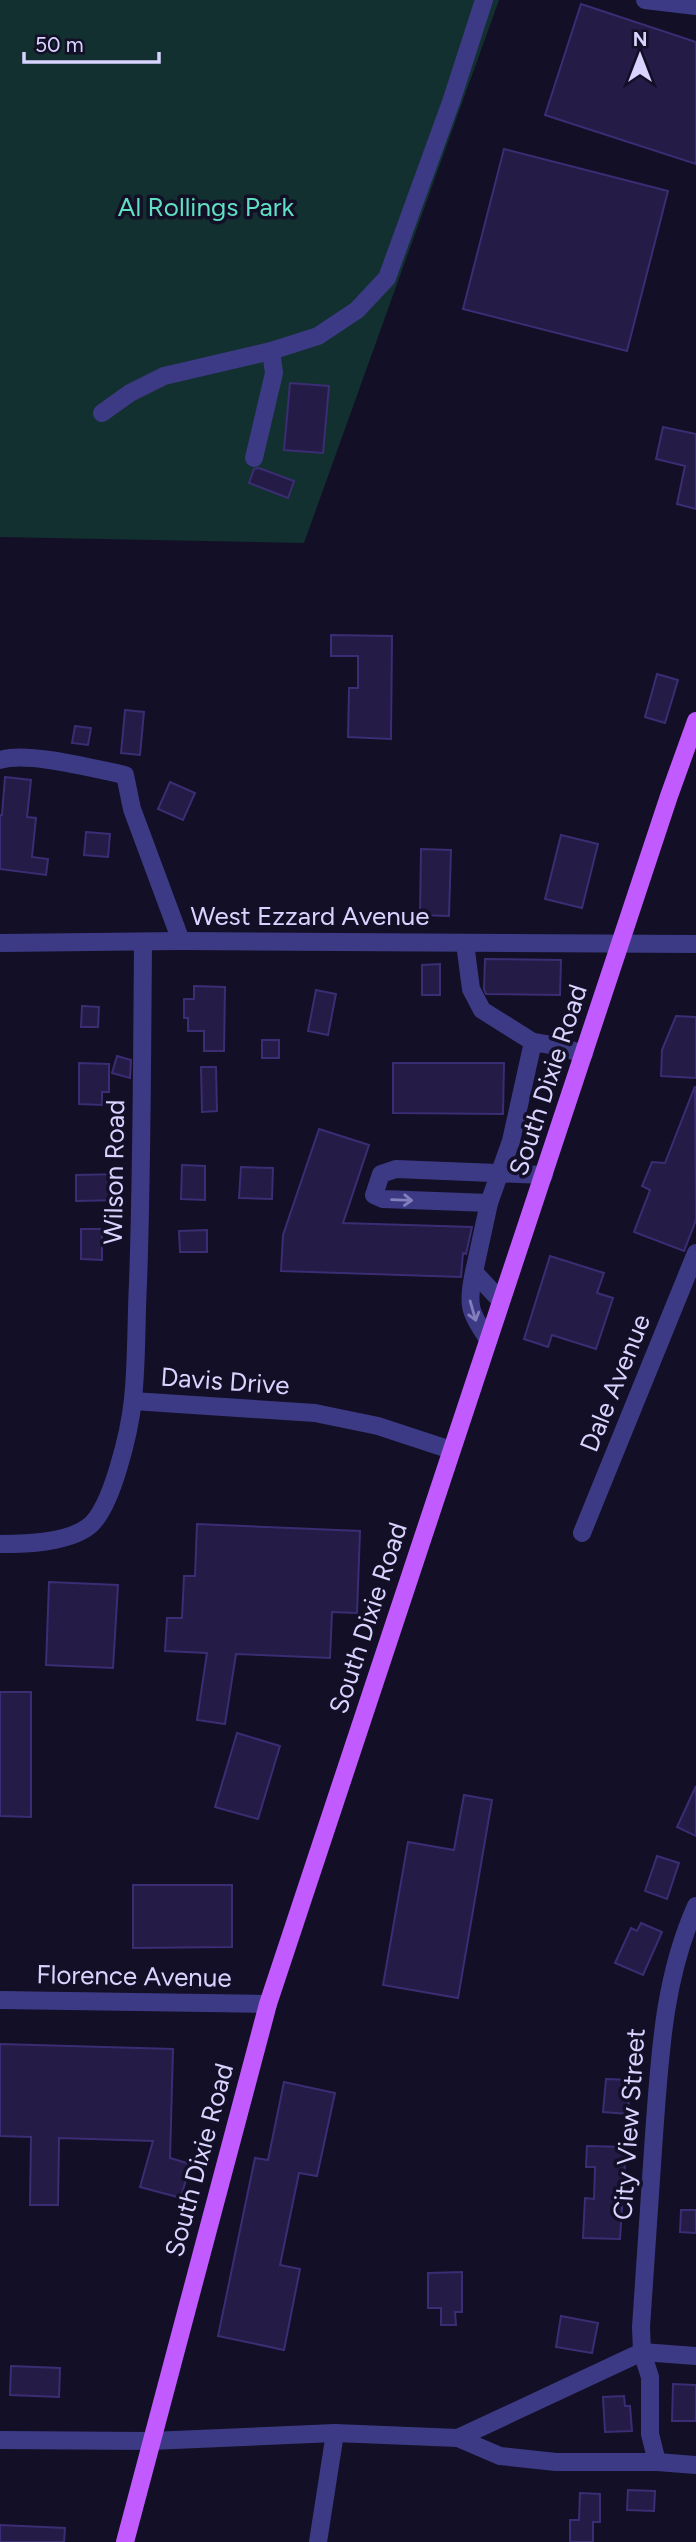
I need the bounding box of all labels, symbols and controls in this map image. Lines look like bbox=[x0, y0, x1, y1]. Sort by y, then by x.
scale bar bbox=[24, 21, 159, 65]
north arrow bbox=[605, 21, 675, 91]
text: N bbox=[633, 28, 647, 51]
text: 50 m bbox=[35, 32, 84, 57]
park label: Al Rollings Park bbox=[118, 191, 295, 223]
street label: West Ezzard Avenue bbox=[190, 900, 430, 932]
street label: South Dixie Road bbox=[502, 980, 594, 1180]
street label: Wilson Road bbox=[97, 1099, 131, 1245]
one-way arrow bbox=[391, 1193, 414, 1206]
one-way arrow bbox=[468, 1300, 481, 1322]
street label: Dale Avenue bbox=[573, 1310, 657, 1456]
street label: Davis Drive bbox=[159, 1361, 291, 1401]
street label: South Dixie Road bbox=[322, 1518, 414, 1718]
street label: Florence Avenue bbox=[36, 1958, 232, 1994]
street label: City View Street bbox=[606, 2027, 652, 2221]
street label: South Dixie Road bbox=[158, 2060, 240, 2260]

